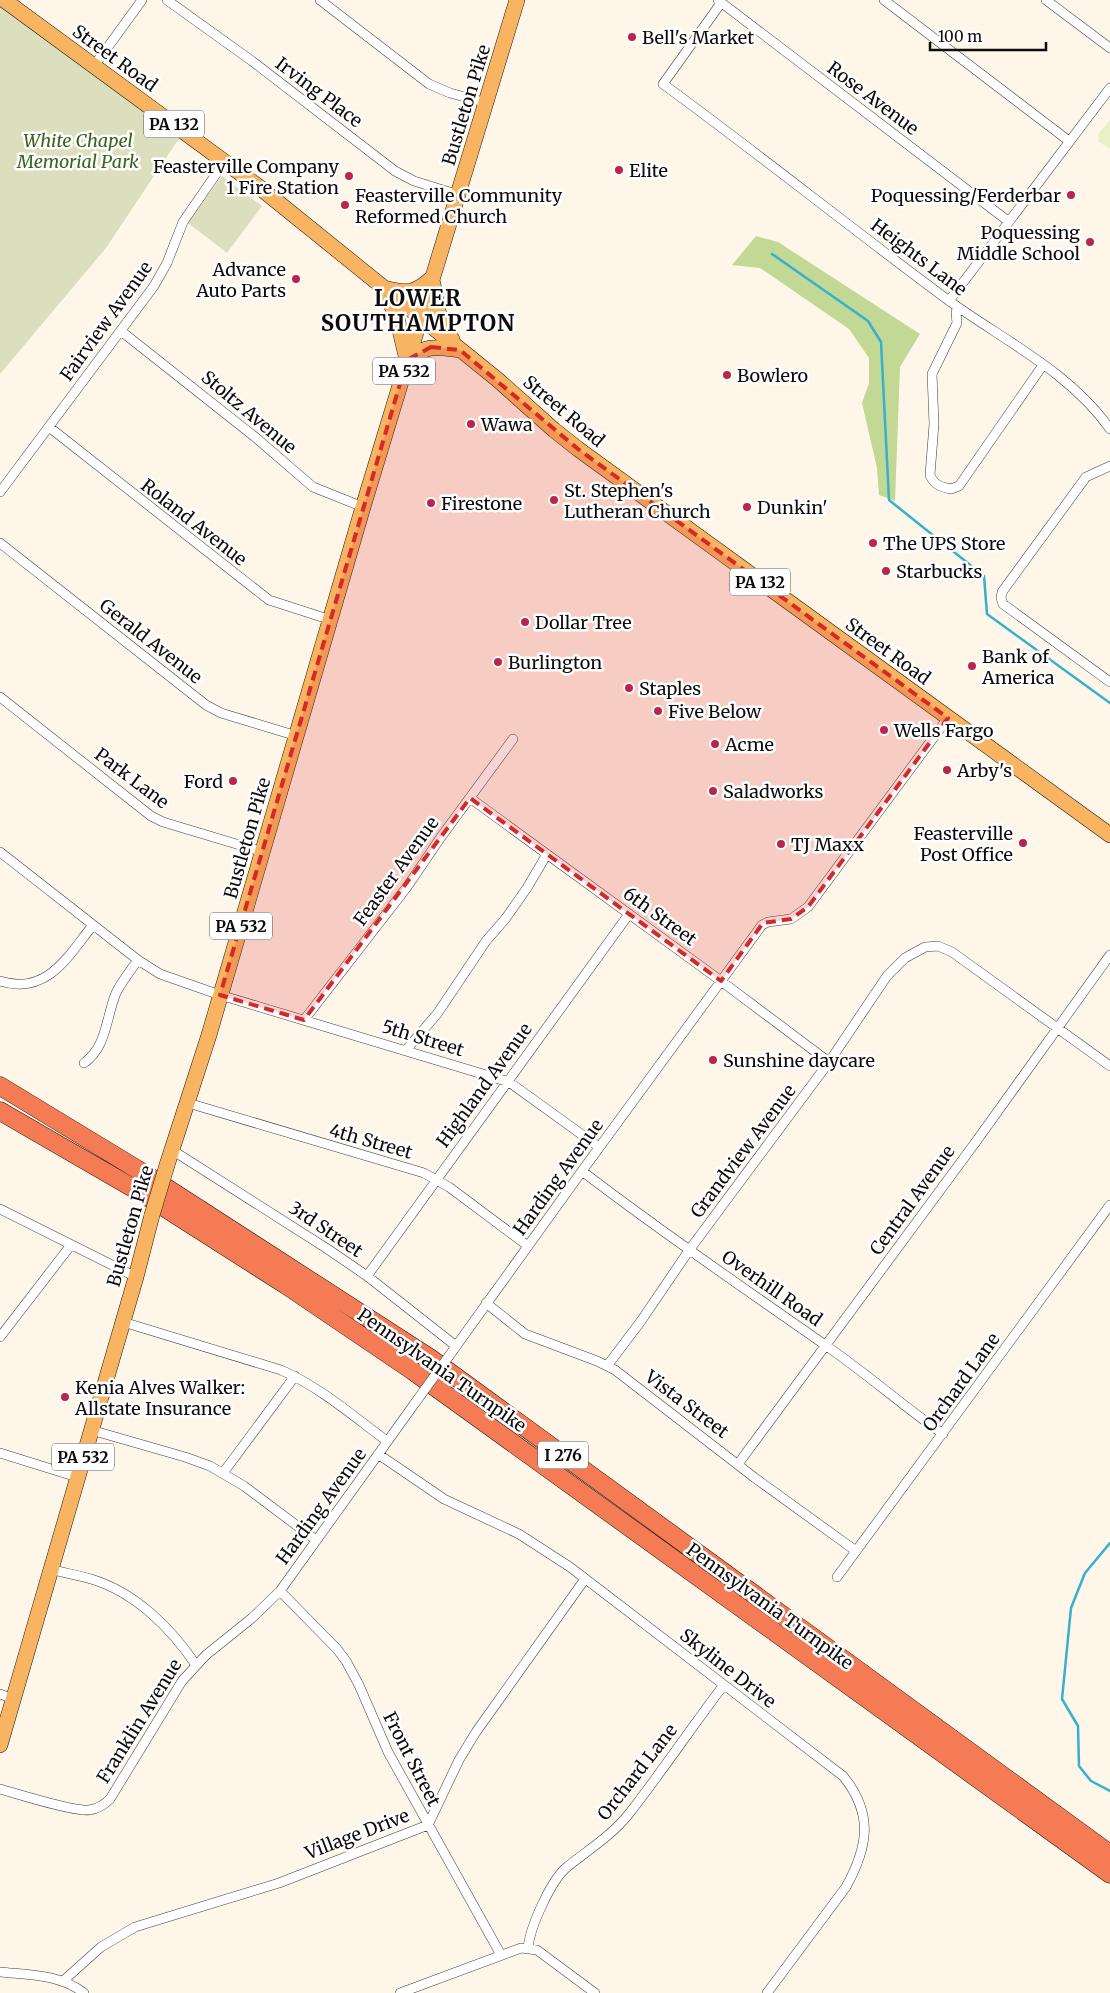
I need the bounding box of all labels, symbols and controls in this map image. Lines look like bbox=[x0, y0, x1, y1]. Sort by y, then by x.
street label: Street Road bbox=[68, 19, 162, 97]
scale bar bbox=[930, 20, 1046, 52]
place label: Bell's Market bbox=[642, 26, 754, 49]
text: 100 m bbox=[938, 27, 982, 46]
marker: Bell's Market bbox=[626, 31, 638, 43]
street label: Bustleton Pike bbox=[437, 42, 495, 168]
street label: Irving Place bbox=[271, 52, 367, 132]
street label: Rose Avenue bbox=[823, 56, 923, 140]
road number: PA 132 bbox=[144, 110, 204, 138]
park label: White Chapel Memorial Park bbox=[16, 129, 139, 173]
place label: Feasterville Company 1 Fire Station bbox=[153, 155, 340, 199]
place label: Elite bbox=[629, 159, 668, 182]
marker: Elite bbox=[613, 164, 625, 176]
marker: Feasterville Company 1 Fire Station bbox=[343, 170, 355, 182]
place label: Feasterville Community Reformed Church bbox=[355, 184, 563, 228]
place label: Poquessing/Ferderbar bbox=[871, 184, 1061, 207]
marker: Poquessing/Ferderbar bbox=[1065, 189, 1077, 201]
marker: Feasterville Community Reformed Church bbox=[339, 199, 351, 211]
street label: Heights Lane bbox=[866, 213, 972, 301]
place label: Poquessing Middle School bbox=[957, 221, 1080, 265]
marker: Poquessing Middle School bbox=[1084, 236, 1096, 248]
street label: Fairview Avenue bbox=[55, 257, 157, 385]
place label: Advance Auto Parts bbox=[195, 258, 286, 302]
marker: Advance Auto Parts bbox=[290, 273, 302, 285]
district label: LOWER SOUTHAMPTON bbox=[321, 284, 515, 337]
road number: PA 532 bbox=[373, 358, 435, 384]
place label: Bowlero bbox=[737, 364, 808, 387]
street label: Stoltz Avenue bbox=[197, 366, 301, 458]
marker: Bowlero bbox=[721, 369, 733, 381]
street label: Street Road bbox=[519, 370, 610, 452]
place label: Wawa bbox=[480, 413, 533, 436]
marker: Wawa bbox=[465, 418, 477, 430]
street label: Roland Avenue bbox=[136, 473, 252, 571]
place label: St. Stephen's Lutheran Church bbox=[564, 479, 711, 523]
place label: Firestone bbox=[441, 492, 522, 515]
marker: St. Stephen's Lutheran Church bbox=[548, 494, 560, 506]
place label: Dunkin' bbox=[757, 496, 828, 519]
marker: Firestone bbox=[425, 497, 437, 509]
marker: Dunkin' bbox=[741, 501, 753, 513]
place label: The UPS Store bbox=[883, 532, 1006, 555]
marker: The UPS Store bbox=[867, 537, 879, 549]
place label: Starbucks bbox=[896, 560, 982, 583]
marker: Starbucks bbox=[880, 565, 892, 577]
road number: PA 132 bbox=[730, 568, 790, 596]
street label: Gerald Avenue bbox=[95, 594, 207, 688]
place label: Dollar Tree bbox=[535, 611, 632, 634]
street label: Street Road bbox=[841, 612, 935, 690]
marker: Dollar Tree bbox=[519, 616, 531, 628]
place label: Bank of America bbox=[981, 645, 1055, 689]
place label: Burlington bbox=[508, 651, 602, 674]
marker: Burlington bbox=[492, 656, 504, 668]
marker: Bank of America bbox=[966, 660, 978, 672]
place label: Staples bbox=[639, 677, 701, 700]
marker: Staples bbox=[623, 682, 635, 694]
place label: Five Below bbox=[668, 700, 762, 723]
marker: Five Below bbox=[652, 705, 664, 717]
place label: Wells Fargo bbox=[893, 719, 994, 742]
marker: Wells Fargo bbox=[878, 724, 890, 736]
place label: Acme bbox=[724, 733, 774, 756]
marker: Acme bbox=[709, 738, 721, 750]
street label: Park Lane bbox=[90, 743, 174, 813]
place label: Arby's bbox=[956, 759, 1012, 782]
marker: Arby's bbox=[941, 764, 953, 776]
place label: Ford bbox=[184, 770, 223, 793]
street label: Bustleton Pike bbox=[219, 775, 275, 901]
marker: Ford bbox=[227, 775, 239, 787]
place label: Saladworks bbox=[723, 780, 824, 803]
marker: Saladworks bbox=[707, 785, 719, 797]
street label: Feaster Avenue bbox=[349, 812, 443, 930]
place label: Feasterville Post Office bbox=[914, 822, 1013, 866]
place label: TJ Maxx bbox=[791, 833, 864, 856]
marker: Feasterville Post Office bbox=[1017, 837, 1029, 849]
marker: TJ Maxx bbox=[775, 838, 787, 850]
street label: 6th Street bbox=[619, 882, 701, 950]
road number: PA 532 bbox=[210, 912, 272, 939]
street label: 5th Street bbox=[379, 1015, 467, 1061]
street label: Highland Avenue bbox=[431, 1018, 537, 1152]
place label: Sunshine daycare bbox=[723, 1049, 875, 1072]
marker: Sunshine daycare bbox=[707, 1054, 719, 1066]
street label: Grandview Avenue bbox=[685, 1080, 801, 1222]
street label: Harding Avenue bbox=[508, 1114, 608, 1240]
street label: 4th Street bbox=[327, 1118, 415, 1164]
street label: Central Avenue bbox=[864, 1141, 960, 1259]
street label: Bustleton Pike bbox=[102, 1163, 158, 1289]
street label: 3rd Street bbox=[285, 1196, 367, 1262]
street label: Overhill Road bbox=[717, 1245, 827, 1331]
street label: Pennsylvania Turnpike bbox=[353, 1303, 531, 1437]
street label: Orchard Lane bbox=[917, 1328, 1005, 1436]
street label: Vista Street bbox=[640, 1364, 733, 1443]
place label: Kenia Alves Walker: Allstate Insurance bbox=[74, 1376, 245, 1420]
marker: Kenia Alves Walker: Allstate Insurance bbox=[59, 1391, 71, 1403]
road number: I 276 bbox=[538, 1442, 588, 1468]
street label: Harding Avenue bbox=[271, 1443, 371, 1569]
road number: PA 532 bbox=[52, 1444, 114, 1470]
street label: Pennsylvania Turnpike bbox=[682, 1538, 858, 1674]
street label: Skyline Drive bbox=[675, 1623, 781, 1713]
street label: Franklin Avenue bbox=[92, 1655, 186, 1787]
street label: Front Street bbox=[378, 1708, 446, 1810]
street label: Orchard Lane bbox=[592, 1719, 682, 1825]
street label: Village Drive bbox=[301, 1804, 412, 1865]

